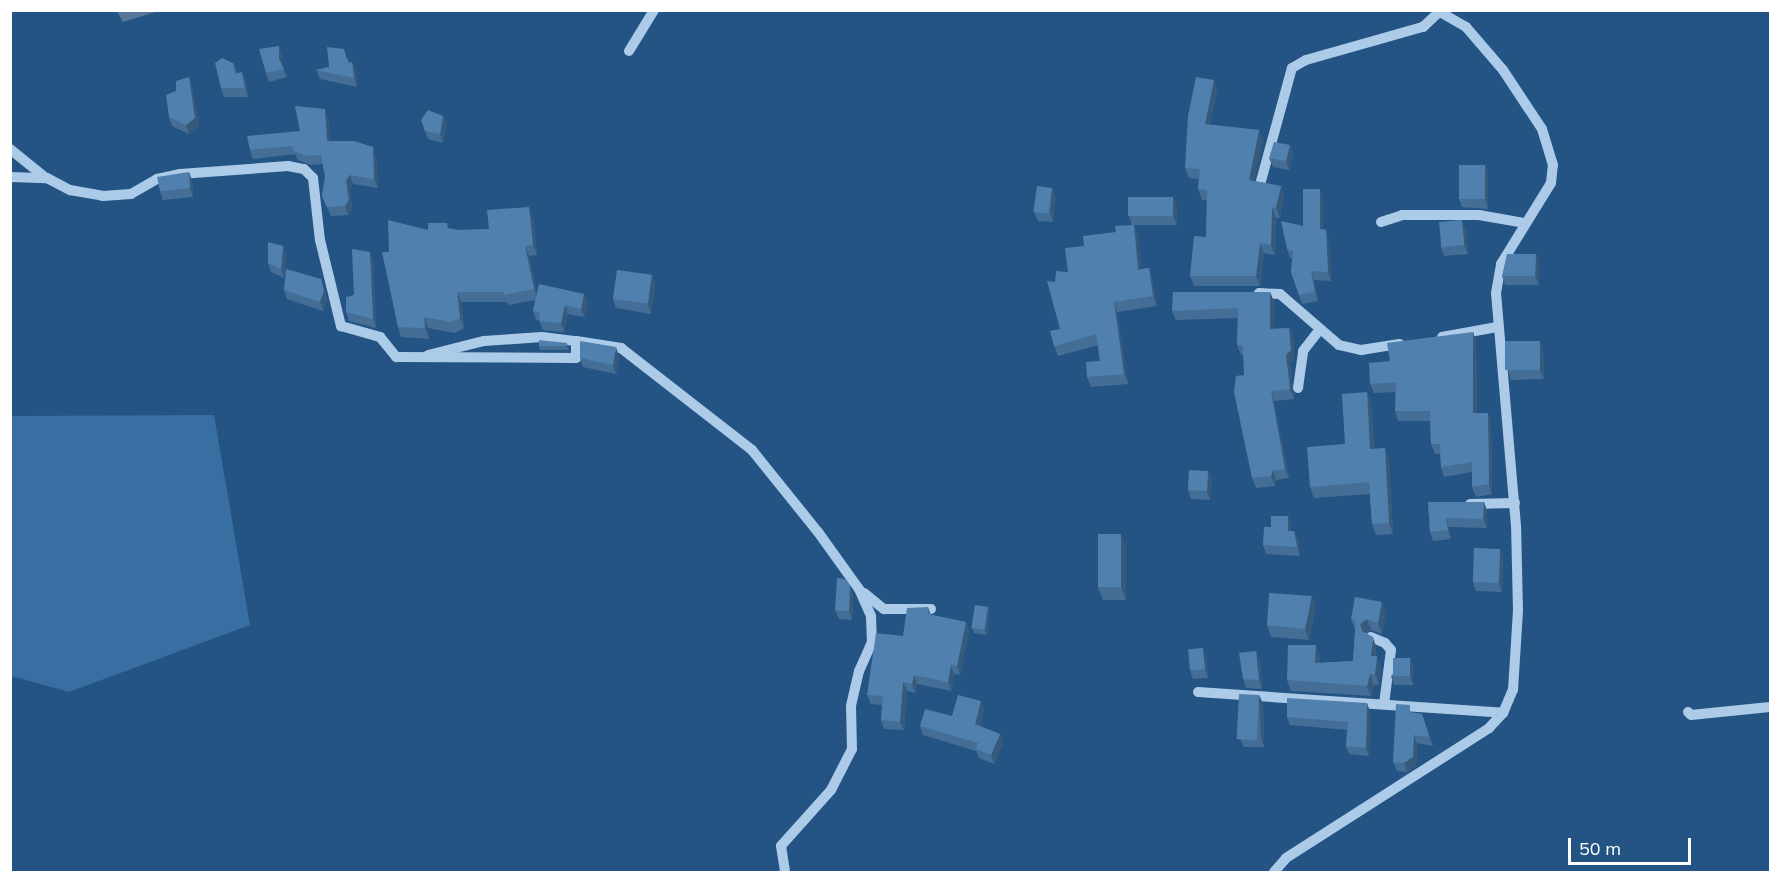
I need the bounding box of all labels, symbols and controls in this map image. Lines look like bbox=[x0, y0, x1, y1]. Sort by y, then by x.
scale bar bbox=[1571, 826, 1694, 864]
text: 50 m bbox=[1579, 837, 1621, 860]

